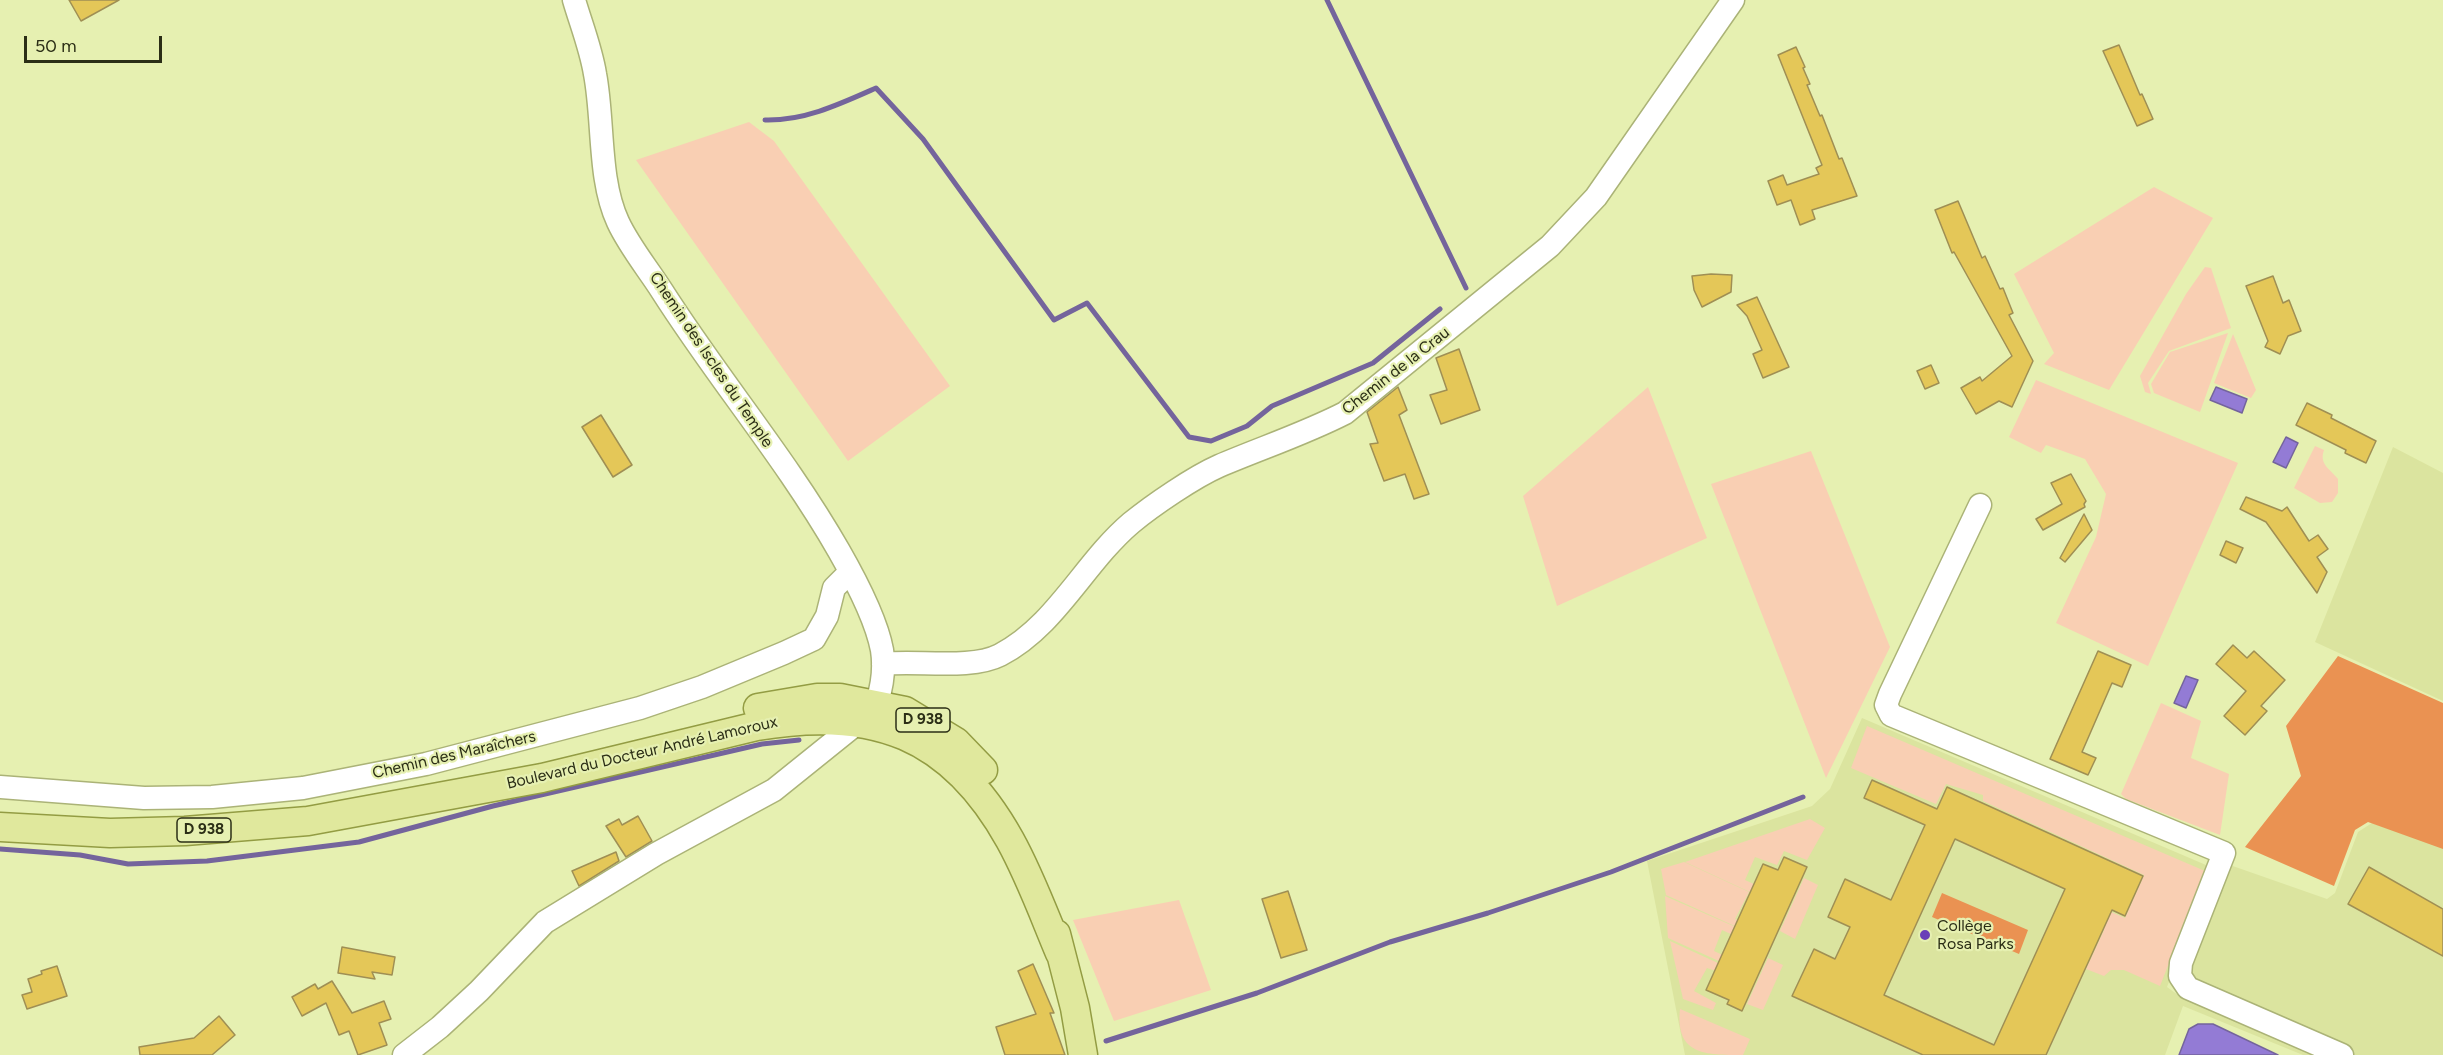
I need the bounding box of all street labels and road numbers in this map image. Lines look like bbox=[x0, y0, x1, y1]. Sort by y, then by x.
street label: Chemin des Iscles du Temple bbox=[645, 269, 777, 451]
street label: Chemin de la Crau bbox=[1338, 323, 1454, 419]
road number: D 938 bbox=[896, 708, 950, 732]
street label: Boulevard du Docteur André Lamoroux bbox=[505, 712, 779, 794]
street label: Chemin des Maraîchers bbox=[370, 727, 538, 783]
road number: D 938 bbox=[177, 818, 231, 842]

